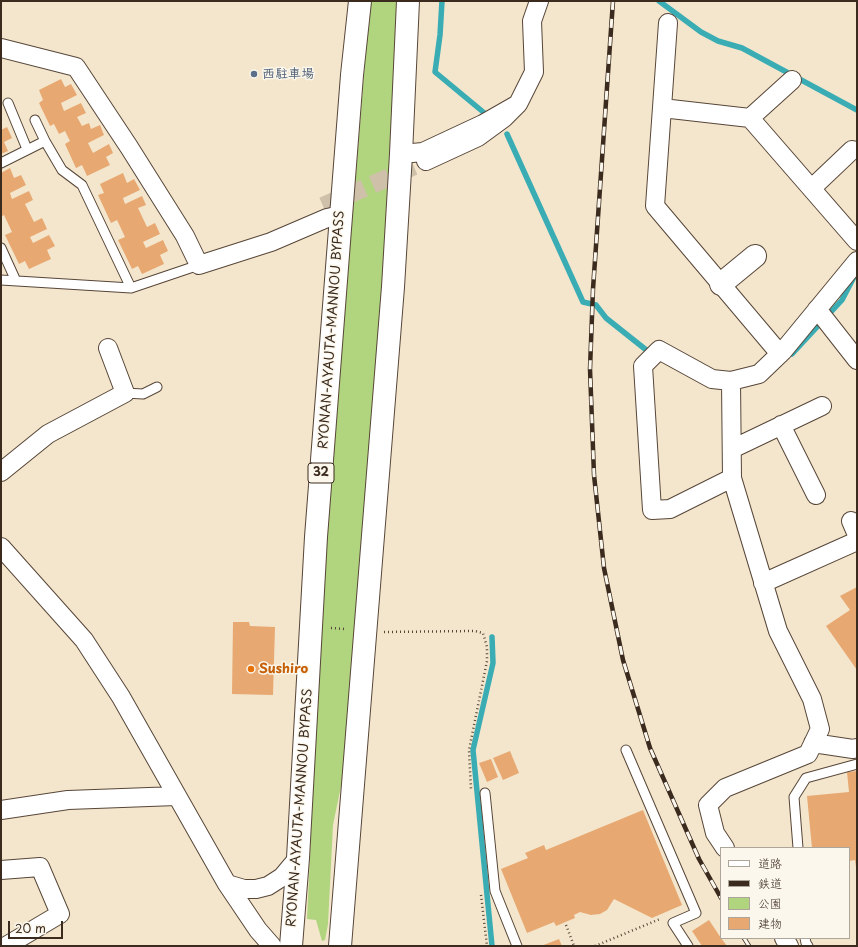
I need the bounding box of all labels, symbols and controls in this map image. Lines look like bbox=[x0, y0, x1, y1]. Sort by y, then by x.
place label: 西駐車場 bbox=[262, 66, 314, 82]
marker: 西駐車場 bbox=[249, 69, 259, 79]
street label: RYONAN-AYAUTA-MANNOU BYPASS bbox=[316, 210, 348, 450]
road number: 32 bbox=[308, 463, 334, 483]
place label: Sushiro bbox=[259, 661, 308, 677]
marker: Sushiro bbox=[246, 664, 256, 674]
street label: RYONAN-AYAUTA-MANNOU BYPASS bbox=[284, 688, 316, 928]
legend bbox=[720, 847, 850, 939]
text: 道路 bbox=[758, 854, 782, 872]
text: 鉄道 bbox=[758, 874, 782, 892]
text: 公園 bbox=[758, 894, 782, 912]
scale bar bbox=[10, 913, 65, 939]
text: 建物 bbox=[758, 914, 782, 932]
text: 20 m bbox=[15, 919, 46, 937]

